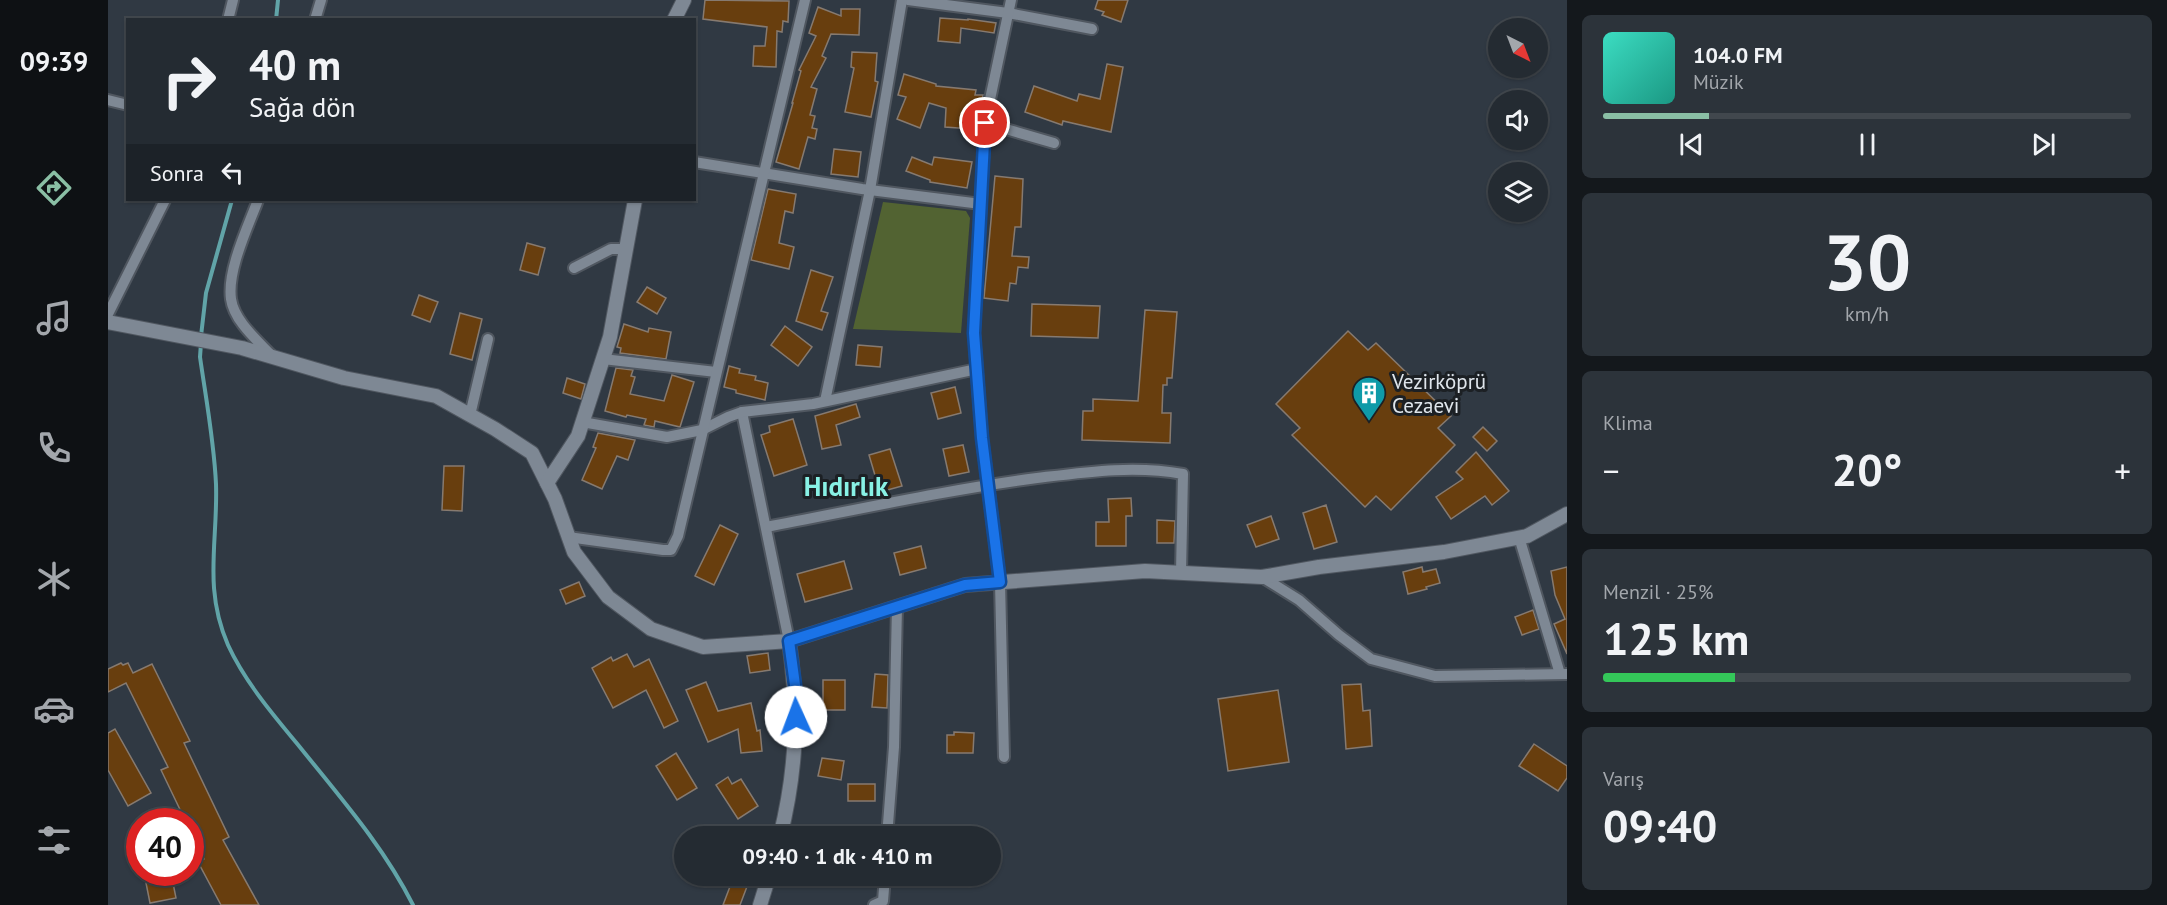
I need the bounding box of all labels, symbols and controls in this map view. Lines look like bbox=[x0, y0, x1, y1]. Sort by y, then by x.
north arrow bbox=[1488, 18, 1548, 78]
map controls bbox=[1488, 18, 1548, 222]
text: 40 m bbox=[249, 37, 341, 92]
text: 104.0 FM bbox=[1693, 41, 1783, 69]
icon: right bbox=[150, 42, 228, 120]
text: 09:39 bbox=[20, 44, 88, 78]
text: Müzik bbox=[1693, 69, 1743, 95]
text: Sağa dön bbox=[249, 90, 356, 124]
button: sound bbox=[1488, 90, 1548, 150]
pin bbox=[959, 97, 1010, 148]
icon: arrive bbox=[968, 106, 1001, 139]
icon: previous bbox=[1675, 128, 1708, 161]
icon: pause bbox=[1851, 128, 1884, 161]
icon: next bbox=[2027, 128, 2060, 161]
icon: left bbox=[216, 156, 249, 189]
text: Sonra bbox=[150, 159, 204, 187]
button: layers bbox=[1488, 162, 1548, 222]
icon: directions bbox=[33, 167, 75, 209]
text: 30 bbox=[1823, 211, 1911, 312]
icon: music bbox=[33, 297, 75, 339]
text: km/h bbox=[1845, 301, 1889, 327]
place label: Vezirköprü Cezaevi bbox=[1391, 368, 1486, 419]
building icon: Vezirköprü Cezaevi bbox=[1351, 375, 1387, 422]
text: Klima bbox=[1603, 410, 1653, 436]
icon: phone bbox=[33, 427, 75, 469]
text: 20° bbox=[1832, 440, 1902, 498]
text: − bbox=[1603, 449, 1620, 492]
text: + bbox=[2114, 449, 2131, 492]
district label: Hıdırlık bbox=[804, 469, 889, 503]
icon: climate bbox=[33, 558, 75, 600]
text: Menzil · 25% bbox=[1603, 579, 1713, 605]
text: 125 km bbox=[1603, 609, 1749, 667]
position arrow bbox=[764, 685, 828, 749]
icon: car bbox=[33, 688, 75, 730]
text: Varış bbox=[1603, 766, 1644, 792]
text: 09:40 bbox=[1603, 796, 1717, 854]
speed limit sign: 40 bbox=[126, 808, 204, 886]
icon: filters bbox=[33, 819, 75, 861]
text: 09:40 · 1 dk · 410 m bbox=[743, 842, 932, 870]

